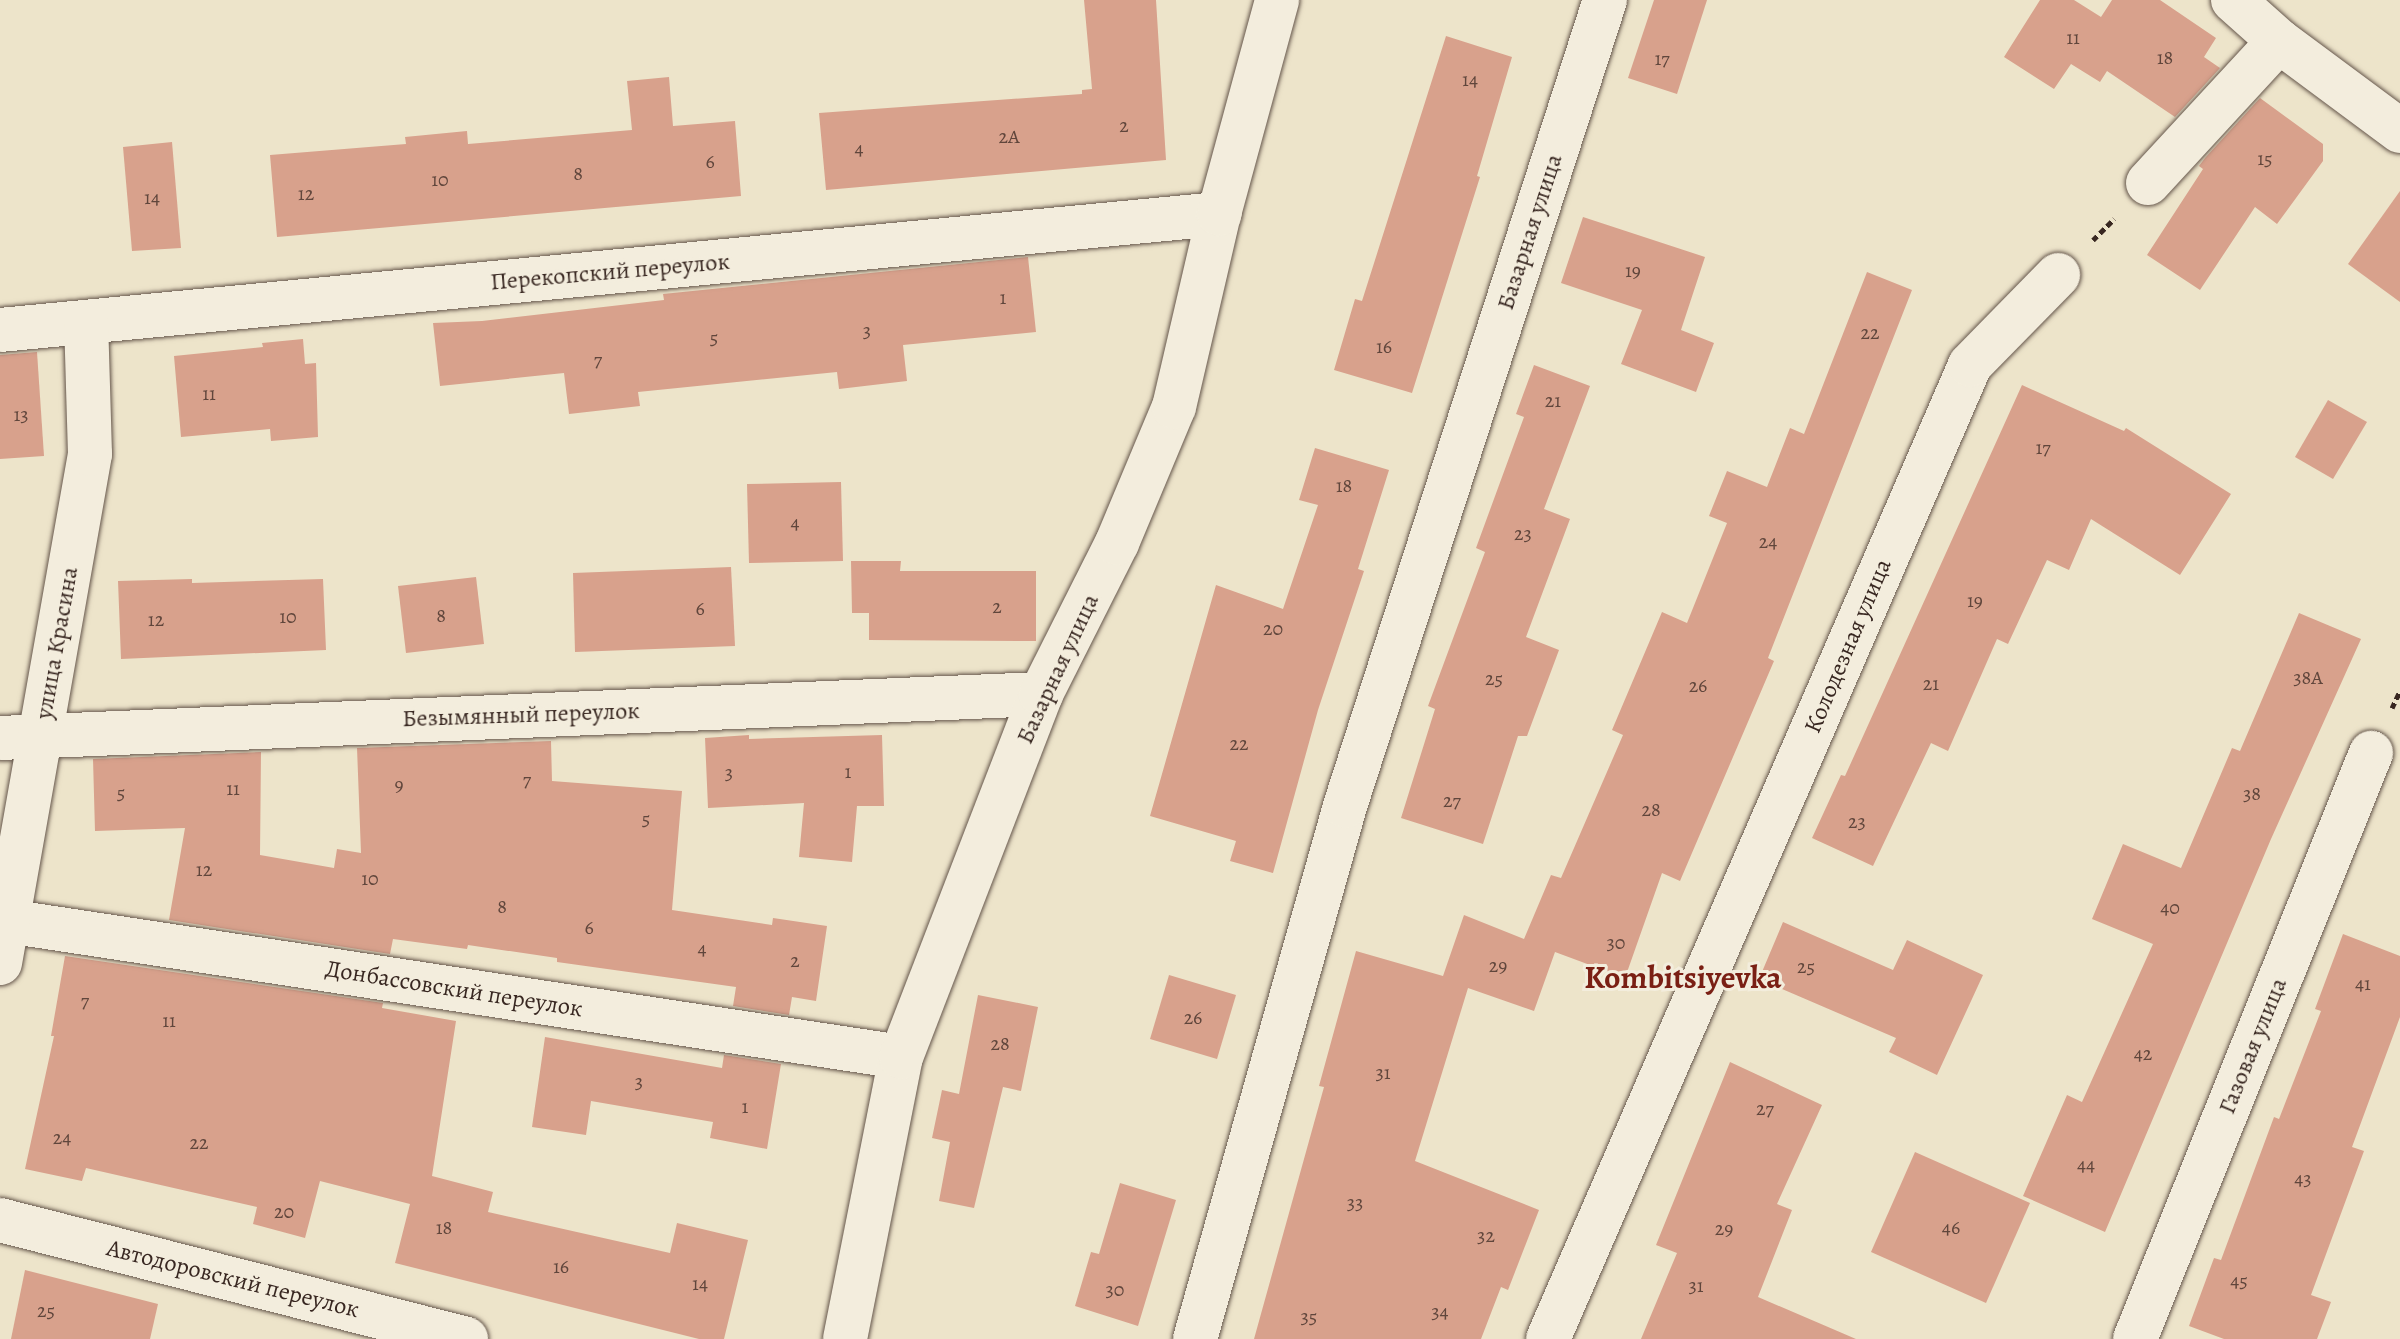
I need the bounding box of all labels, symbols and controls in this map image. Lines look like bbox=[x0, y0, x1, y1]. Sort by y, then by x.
house number: 11 bbox=[2066, 25, 2080, 49]
house number: 18 bbox=[2157, 45, 2173, 69]
house number: 17 bbox=[1654, 46, 1670, 70]
house number: 14 bbox=[1462, 67, 1478, 91]
house number: 2 bbox=[1119, 113, 1129, 137]
house number: 2А bbox=[998, 124, 1020, 148]
house number: 4 bbox=[854, 136, 864, 160]
house number: 15 bbox=[2257, 146, 2273, 170]
house number: 6 bbox=[705, 149, 715, 173]
street label: Базарная улица bbox=[1491, 151, 1569, 313]
house number: 8 bbox=[573, 161, 583, 185]
house number: 10 bbox=[431, 167, 449, 191]
house number: 12 bbox=[298, 181, 314, 205]
house number: 14 bbox=[144, 185, 160, 209]
street label: Перекопский переулок bbox=[489, 247, 731, 297]
house number: 19 bbox=[1625, 258, 1641, 282]
house number: 1 bbox=[1000, 285, 1006, 309]
house number: 3 bbox=[863, 318, 871, 342]
house number: 22 bbox=[1861, 320, 1879, 344]
house number: 5 bbox=[710, 325, 718, 349]
house number: 16 bbox=[1376, 334, 1392, 358]
house number: 7 bbox=[594, 347, 602, 371]
house number: 11 bbox=[202, 381, 216, 405]
house number: 21 bbox=[1545, 388, 1561, 412]
house number: 13 bbox=[13, 402, 29, 426]
house number: 17 bbox=[2035, 435, 2051, 459]
house number: 18 bbox=[1336, 473, 1352, 497]
house number: 4 bbox=[790, 510, 800, 534]
house number: 23 bbox=[1514, 521, 1532, 545]
house number: 24 bbox=[1759, 529, 1777, 553]
street label: Колодезная улица bbox=[1798, 555, 1898, 737]
street label: улица Красина bbox=[29, 565, 85, 721]
house number: 19 bbox=[1967, 588, 1983, 612]
street label: Базарная улица bbox=[1011, 590, 1105, 748]
house number: 2 bbox=[992, 594, 1002, 618]
house number: 6 bbox=[695, 596, 705, 620]
house number: 8 bbox=[436, 603, 446, 627]
house number: 10 bbox=[279, 604, 297, 628]
house number: 12 bbox=[148, 607, 164, 631]
house number: 20 bbox=[1263, 616, 1283, 640]
house number: 38А bbox=[2293, 665, 2323, 689]
house number: 25 bbox=[1485, 666, 1503, 690]
house number: 21 bbox=[1923, 671, 1939, 695]
house number: 26 bbox=[1689, 673, 1707, 697]
street label: Безымянный переулок bbox=[402, 696, 640, 734]
house number: 22 bbox=[1230, 731, 1248, 755]
house number: 1 bbox=[845, 759, 851, 783]
house number: 3 bbox=[725, 760, 733, 784]
house number: 7 bbox=[523, 767, 531, 791]
house number: 9 bbox=[394, 772, 404, 796]
house number: 11 bbox=[226, 776, 240, 800]
house number: 5 bbox=[117, 780, 125, 804]
house number: 38 bbox=[2243, 781, 2261, 805]
house number: 27 bbox=[1443, 788, 1461, 812]
house number: 28 bbox=[1641, 797, 1661, 821]
house number: 5 bbox=[642, 806, 650, 830]
house number: 23 bbox=[1848, 809, 1866, 833]
house number: 12 bbox=[196, 857, 212, 881]
house number: 10 bbox=[361, 866, 379, 890]
house number: 8 bbox=[497, 894, 507, 918]
house number: 40 bbox=[2160, 895, 2180, 919]
house number: 6 bbox=[584, 915, 594, 939]
house number: 30 bbox=[1607, 930, 1625, 954]
house number: 4 bbox=[697, 936, 707, 960]
house number: 2 bbox=[790, 948, 800, 972]
house number: 29 bbox=[1489, 953, 1507, 977]
street label: Донбассовский переулок bbox=[323, 954, 585, 1024]
house number: 25 bbox=[1797, 954, 1815, 978]
district label: Kombitsiyevka bbox=[1584, 958, 1782, 996]
house number: 41 bbox=[2355, 971, 2371, 995]
street label: Газовая улица bbox=[2213, 974, 2293, 1118]
house number: 7 bbox=[81, 988, 89, 1012]
house number: 26 bbox=[1184, 1005, 1202, 1029]
house number: 11 bbox=[162, 1008, 176, 1032]
house number: 28 bbox=[990, 1031, 1010, 1055]
house number: 42 bbox=[2134, 1041, 2152, 1065]
house number: 31 bbox=[1375, 1060, 1391, 1084]
house number: 3 bbox=[635, 1069, 643, 1093]
house number: 1 bbox=[742, 1094, 748, 1118]
house number: 27 bbox=[1756, 1096, 1774, 1120]
house number: 24 bbox=[53, 1125, 71, 1149]
house number: 22 bbox=[190, 1130, 208, 1154]
house number: 44 bbox=[2077, 1152, 2095, 1176]
house number: 43 bbox=[2294, 1166, 2312, 1190]
house number: 33 bbox=[1347, 1190, 1363, 1214]
house number: 20 bbox=[274, 1199, 294, 1223]
house number: 18 bbox=[436, 1215, 452, 1239]
house number: 46 bbox=[1942, 1215, 1960, 1239]
house number: 29 bbox=[1715, 1216, 1733, 1240]
house number: 32 bbox=[1477, 1223, 1495, 1247]
street label: Автодоровский переулок bbox=[104, 1234, 362, 1324]
house number: 16 bbox=[553, 1254, 569, 1278]
house number: 45 bbox=[2230, 1268, 2248, 1292]
house number: 14 bbox=[692, 1271, 708, 1295]
house number: 31 bbox=[1688, 1273, 1704, 1297]
house number: 30 bbox=[1106, 1277, 1124, 1301]
house number: 25 bbox=[37, 1298, 55, 1322]
house number: 34 bbox=[1431, 1299, 1449, 1323]
house number: 35 bbox=[1301, 1304, 1317, 1328]

